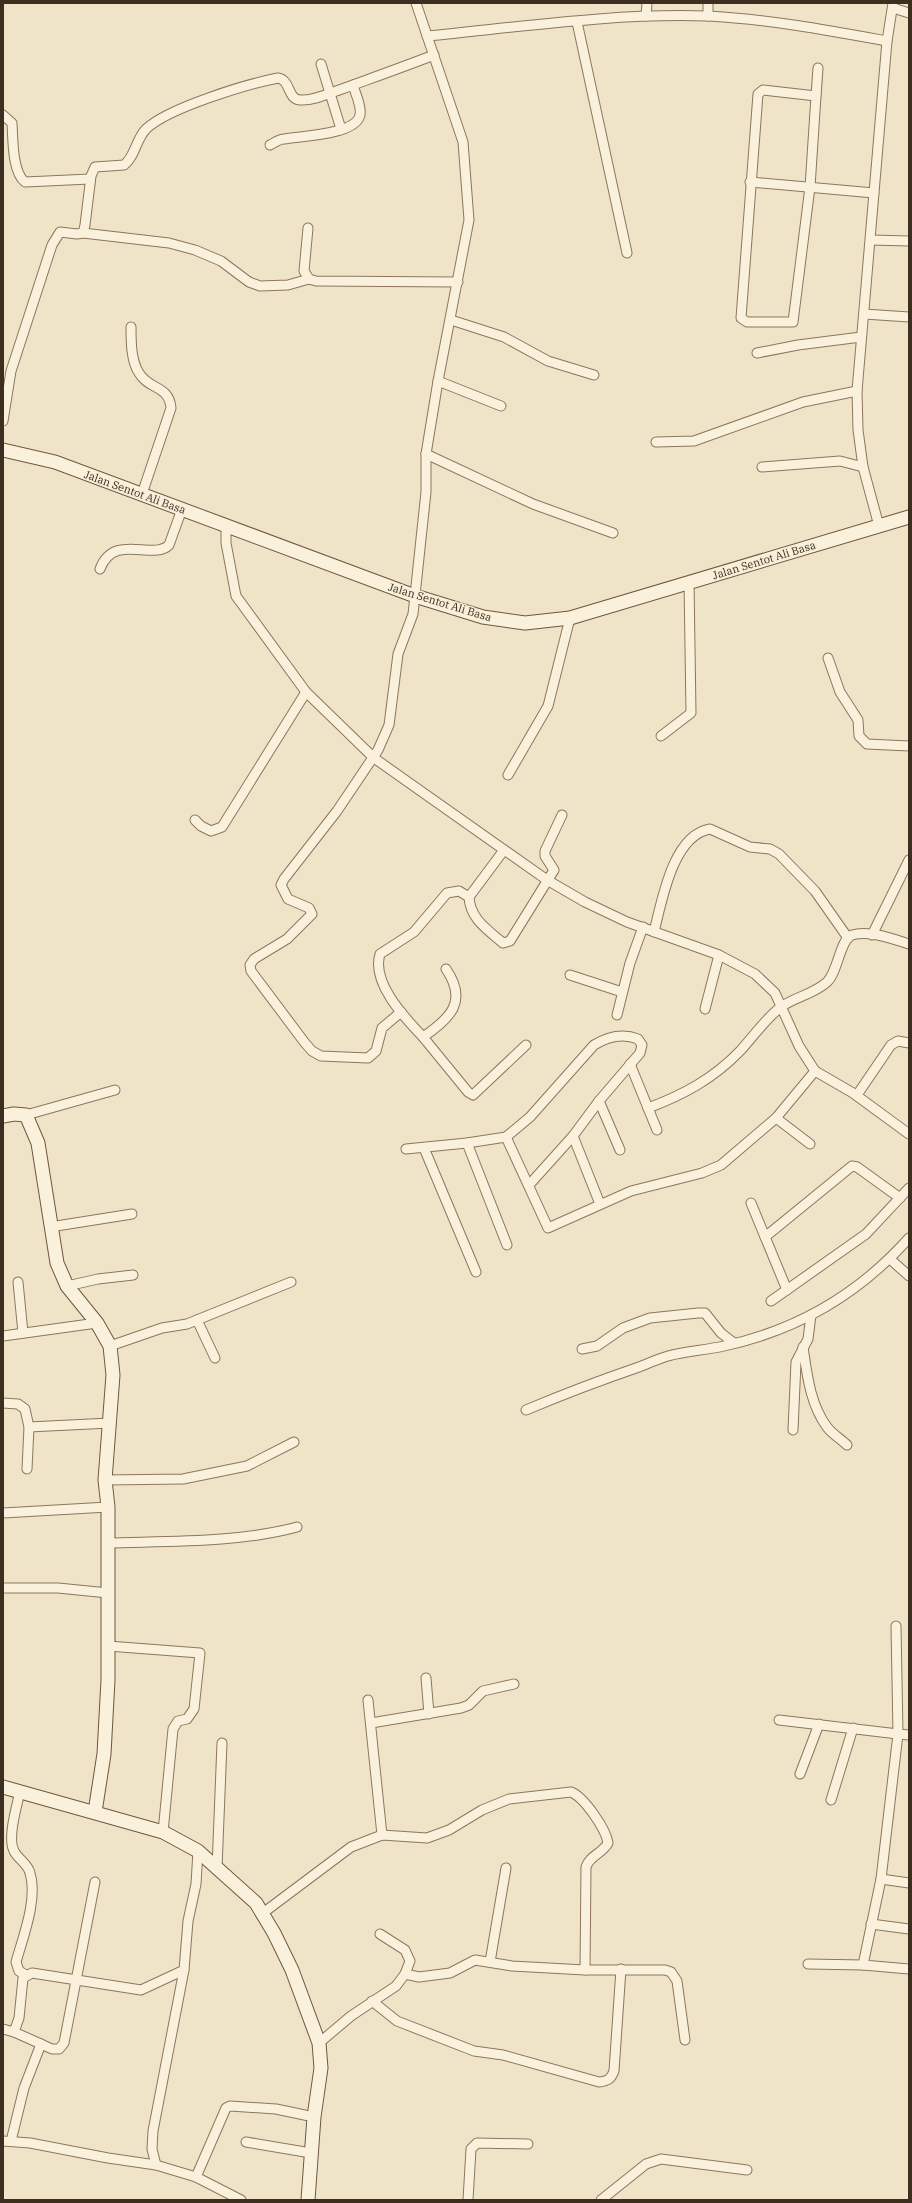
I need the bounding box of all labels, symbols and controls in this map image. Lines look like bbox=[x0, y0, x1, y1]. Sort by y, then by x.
street label: Jalan Sentot Ali Basa bbox=[82, 467, 188, 517]
street label: Jalan Sentot Ali Basa bbox=[711, 538, 817, 582]
street label: Jalan Sentot Ali Basa bbox=[387, 580, 493, 624]

